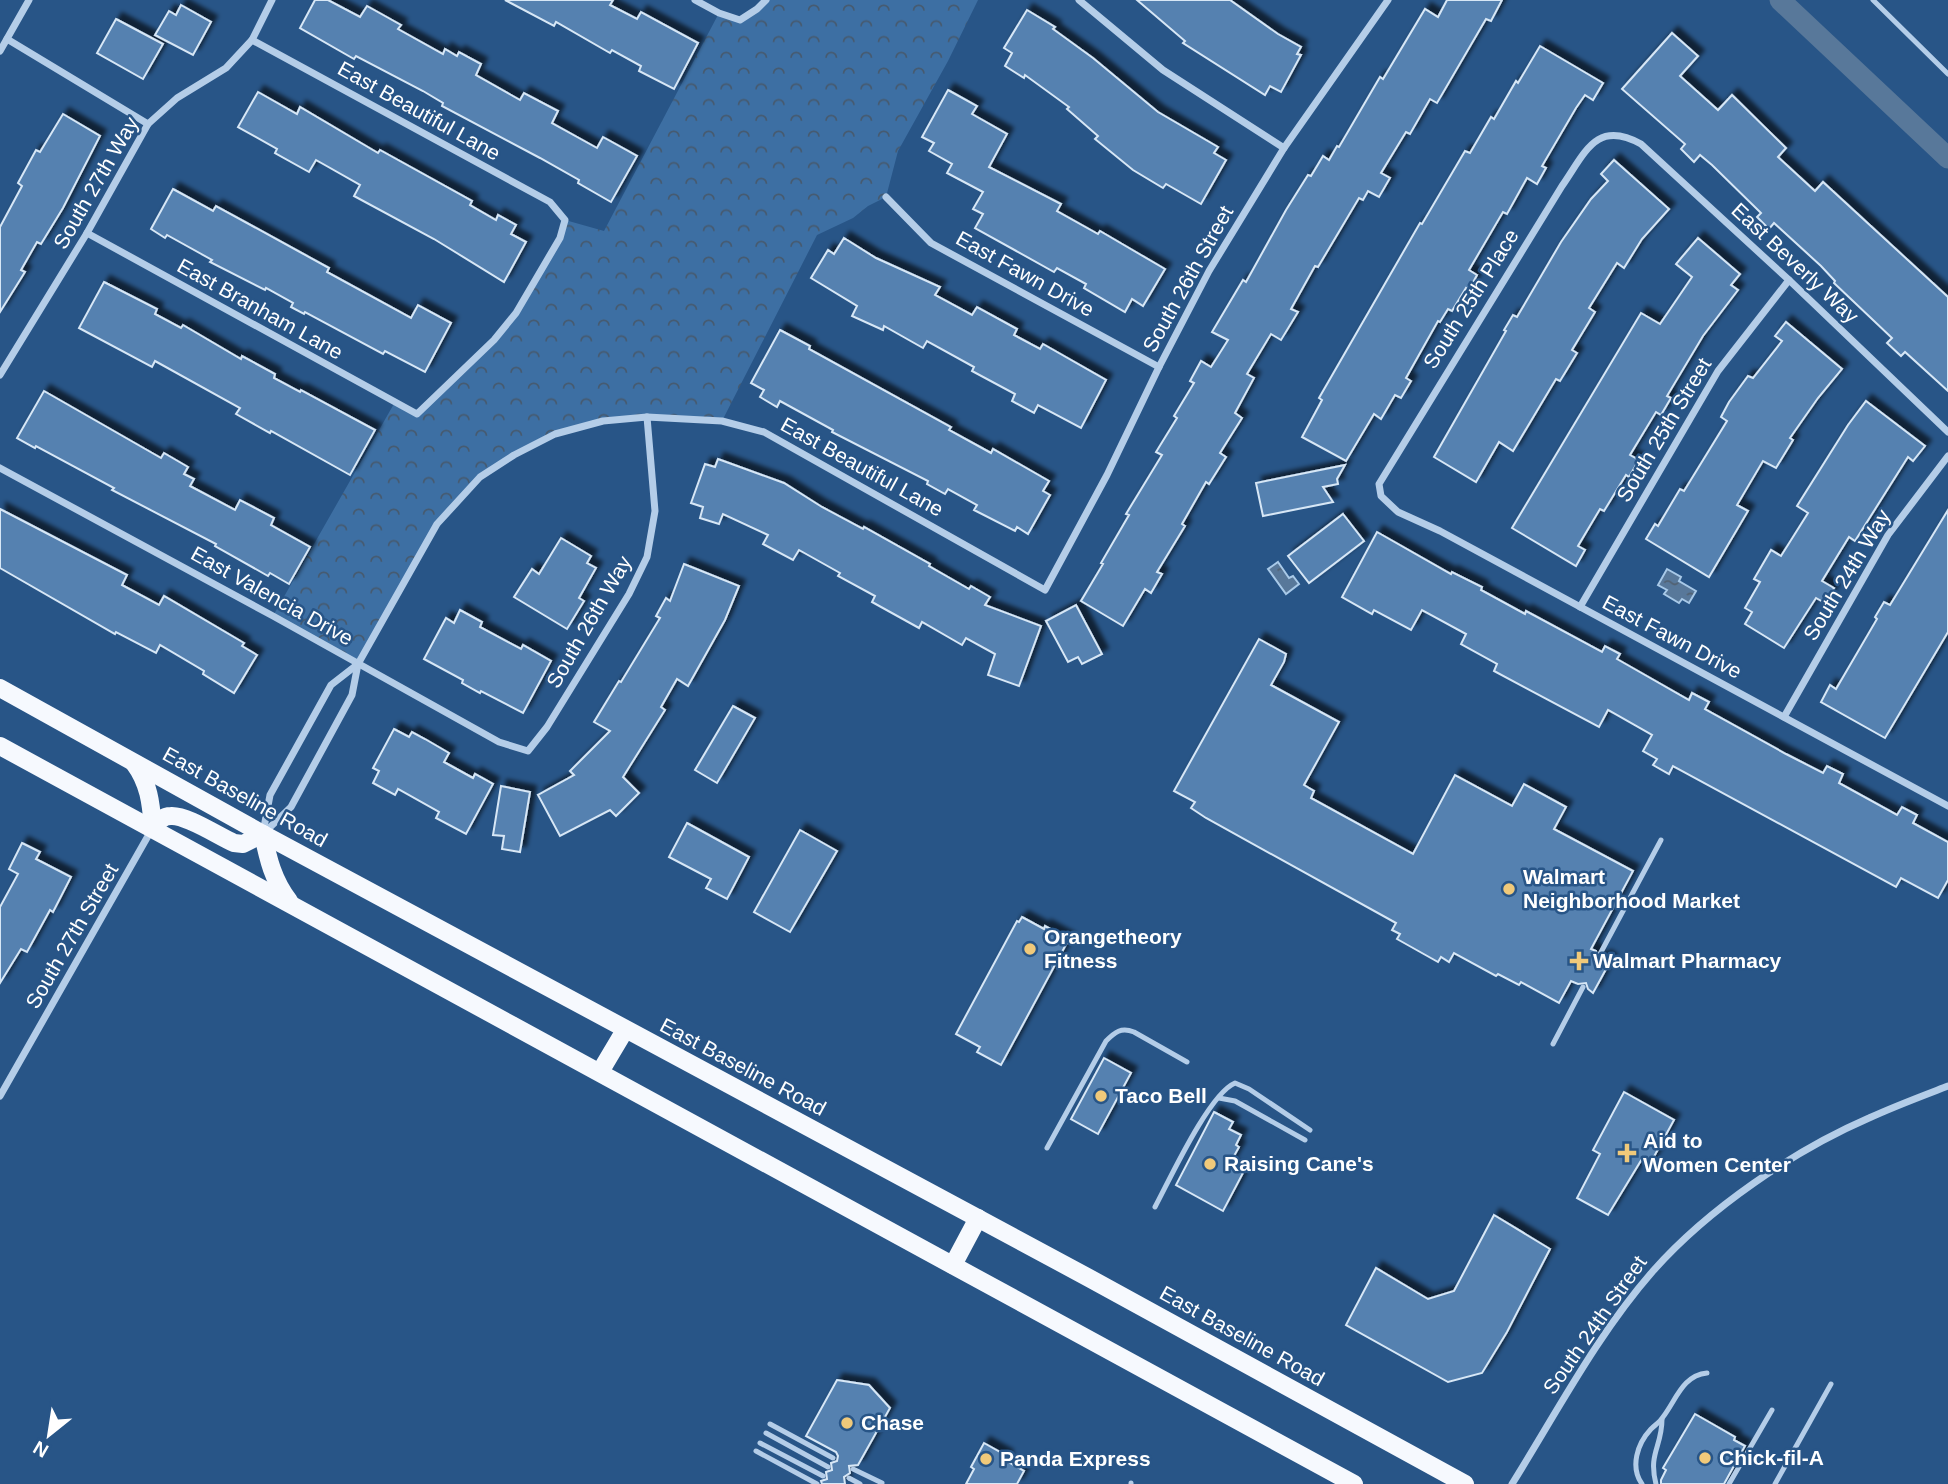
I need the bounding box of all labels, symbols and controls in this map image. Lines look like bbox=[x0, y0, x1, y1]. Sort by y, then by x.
street label: East Beautiful Lane bbox=[334, 56, 504, 165]
street label: South 27th Way bbox=[48, 112, 143, 253]
street label: East Beverly Way bbox=[1727, 198, 1864, 328]
street label: South 26th Street bbox=[1138, 202, 1237, 356]
street label: South 25th Place bbox=[1418, 225, 1523, 373]
street label: East Fawn Drive bbox=[952, 226, 1098, 321]
street label: East Branham Lane bbox=[173, 254, 347, 364]
street label: South 25th Street bbox=[1612, 354, 1716, 506]
street label: East Beautiful Lane bbox=[777, 412, 947, 521]
street label: South 24th Way bbox=[1798, 505, 1895, 644]
street label: East Valencia Drive bbox=[187, 541, 357, 650]
street label: South 26th Way bbox=[541, 551, 636, 692]
street label: East Fawn Drive bbox=[1599, 590, 1746, 683]
street label: East Baseline Road bbox=[159, 742, 331, 851]
street label: South 27th Street bbox=[21, 859, 122, 1012]
place label: Walmart Neighborhood Market bbox=[1523, 865, 1740, 912]
marker: Walmart Neighborhood Market bbox=[1501, 881, 1517, 897]
place label: Orangetheory Fitness bbox=[1044, 925, 1182, 972]
marker: Orangetheory Fitness bbox=[1022, 941, 1038, 957]
place label: Walmart Pharmacy bbox=[1593, 949, 1782, 972]
marker: Walmart Pharmacy bbox=[1571, 953, 1587, 969]
street label: East Baseline Road bbox=[656, 1013, 830, 1120]
place label: Taco Bell bbox=[1115, 1084, 1207, 1107]
marker: Taco Bell bbox=[1093, 1088, 1109, 1104]
place label: Aid to Women Center bbox=[1643, 1129, 1791, 1176]
marker: Aid to Women Center bbox=[1617, 1143, 1637, 1163]
place label: Raising Cane's bbox=[1224, 1152, 1374, 1175]
marker: Raising Cane's bbox=[1202, 1156, 1218, 1172]
street label: South 24th Street bbox=[1538, 1251, 1651, 1398]
street label: East Baseline Road bbox=[1156, 1281, 1328, 1390]
north arrow bbox=[14, 1400, 84, 1470]
place label: Chase bbox=[861, 1411, 924, 1434]
marker: Chase bbox=[839, 1415, 855, 1431]
text: N bbox=[30, 1437, 52, 1462]
place label: Chick-fil-A bbox=[1719, 1446, 1824, 1469]
place label: Panda Express bbox=[1000, 1447, 1151, 1470]
marker: Chick-fil-A bbox=[1697, 1450, 1713, 1466]
marker: Panda Express bbox=[978, 1451, 994, 1467]

